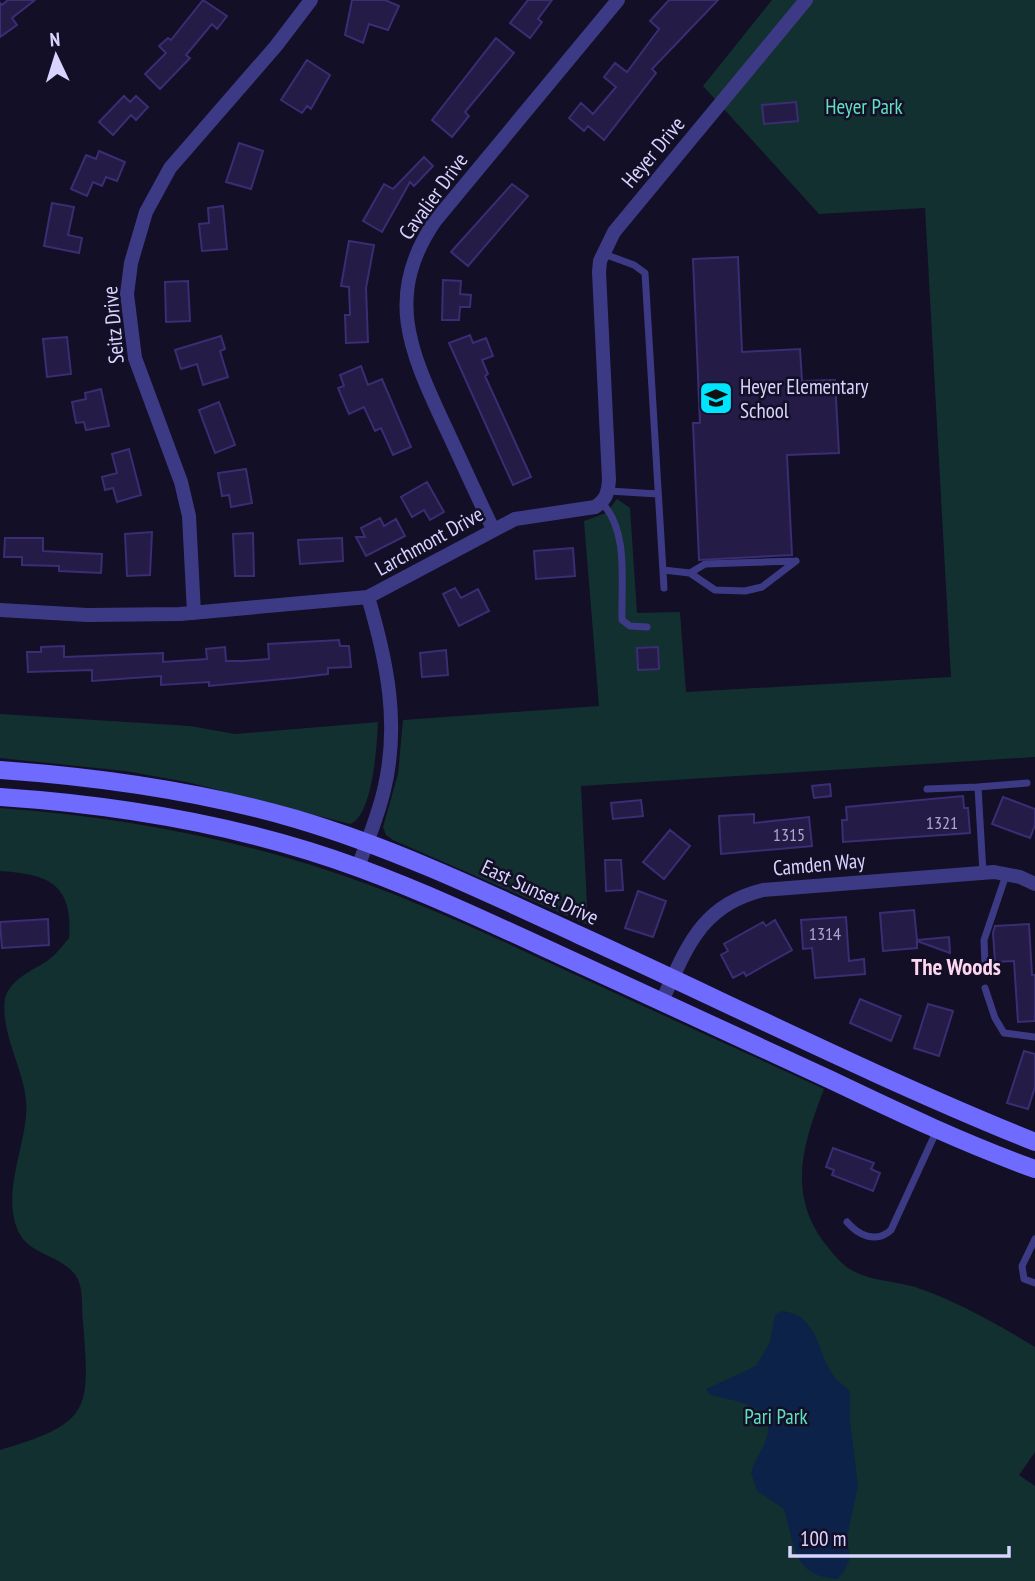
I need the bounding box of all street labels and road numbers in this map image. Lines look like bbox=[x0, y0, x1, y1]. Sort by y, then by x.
street label: Heyer Drive bbox=[615, 111, 691, 193]
street label: Cavalier Drive bbox=[392, 147, 474, 245]
street label: Seitz Drive bbox=[96, 285, 130, 365]
street label: Larchmont Drive bbox=[370, 500, 488, 582]
street label: Camden Way bbox=[772, 847, 866, 881]
street label: East Sunset Drive bbox=[477, 853, 603, 931]

